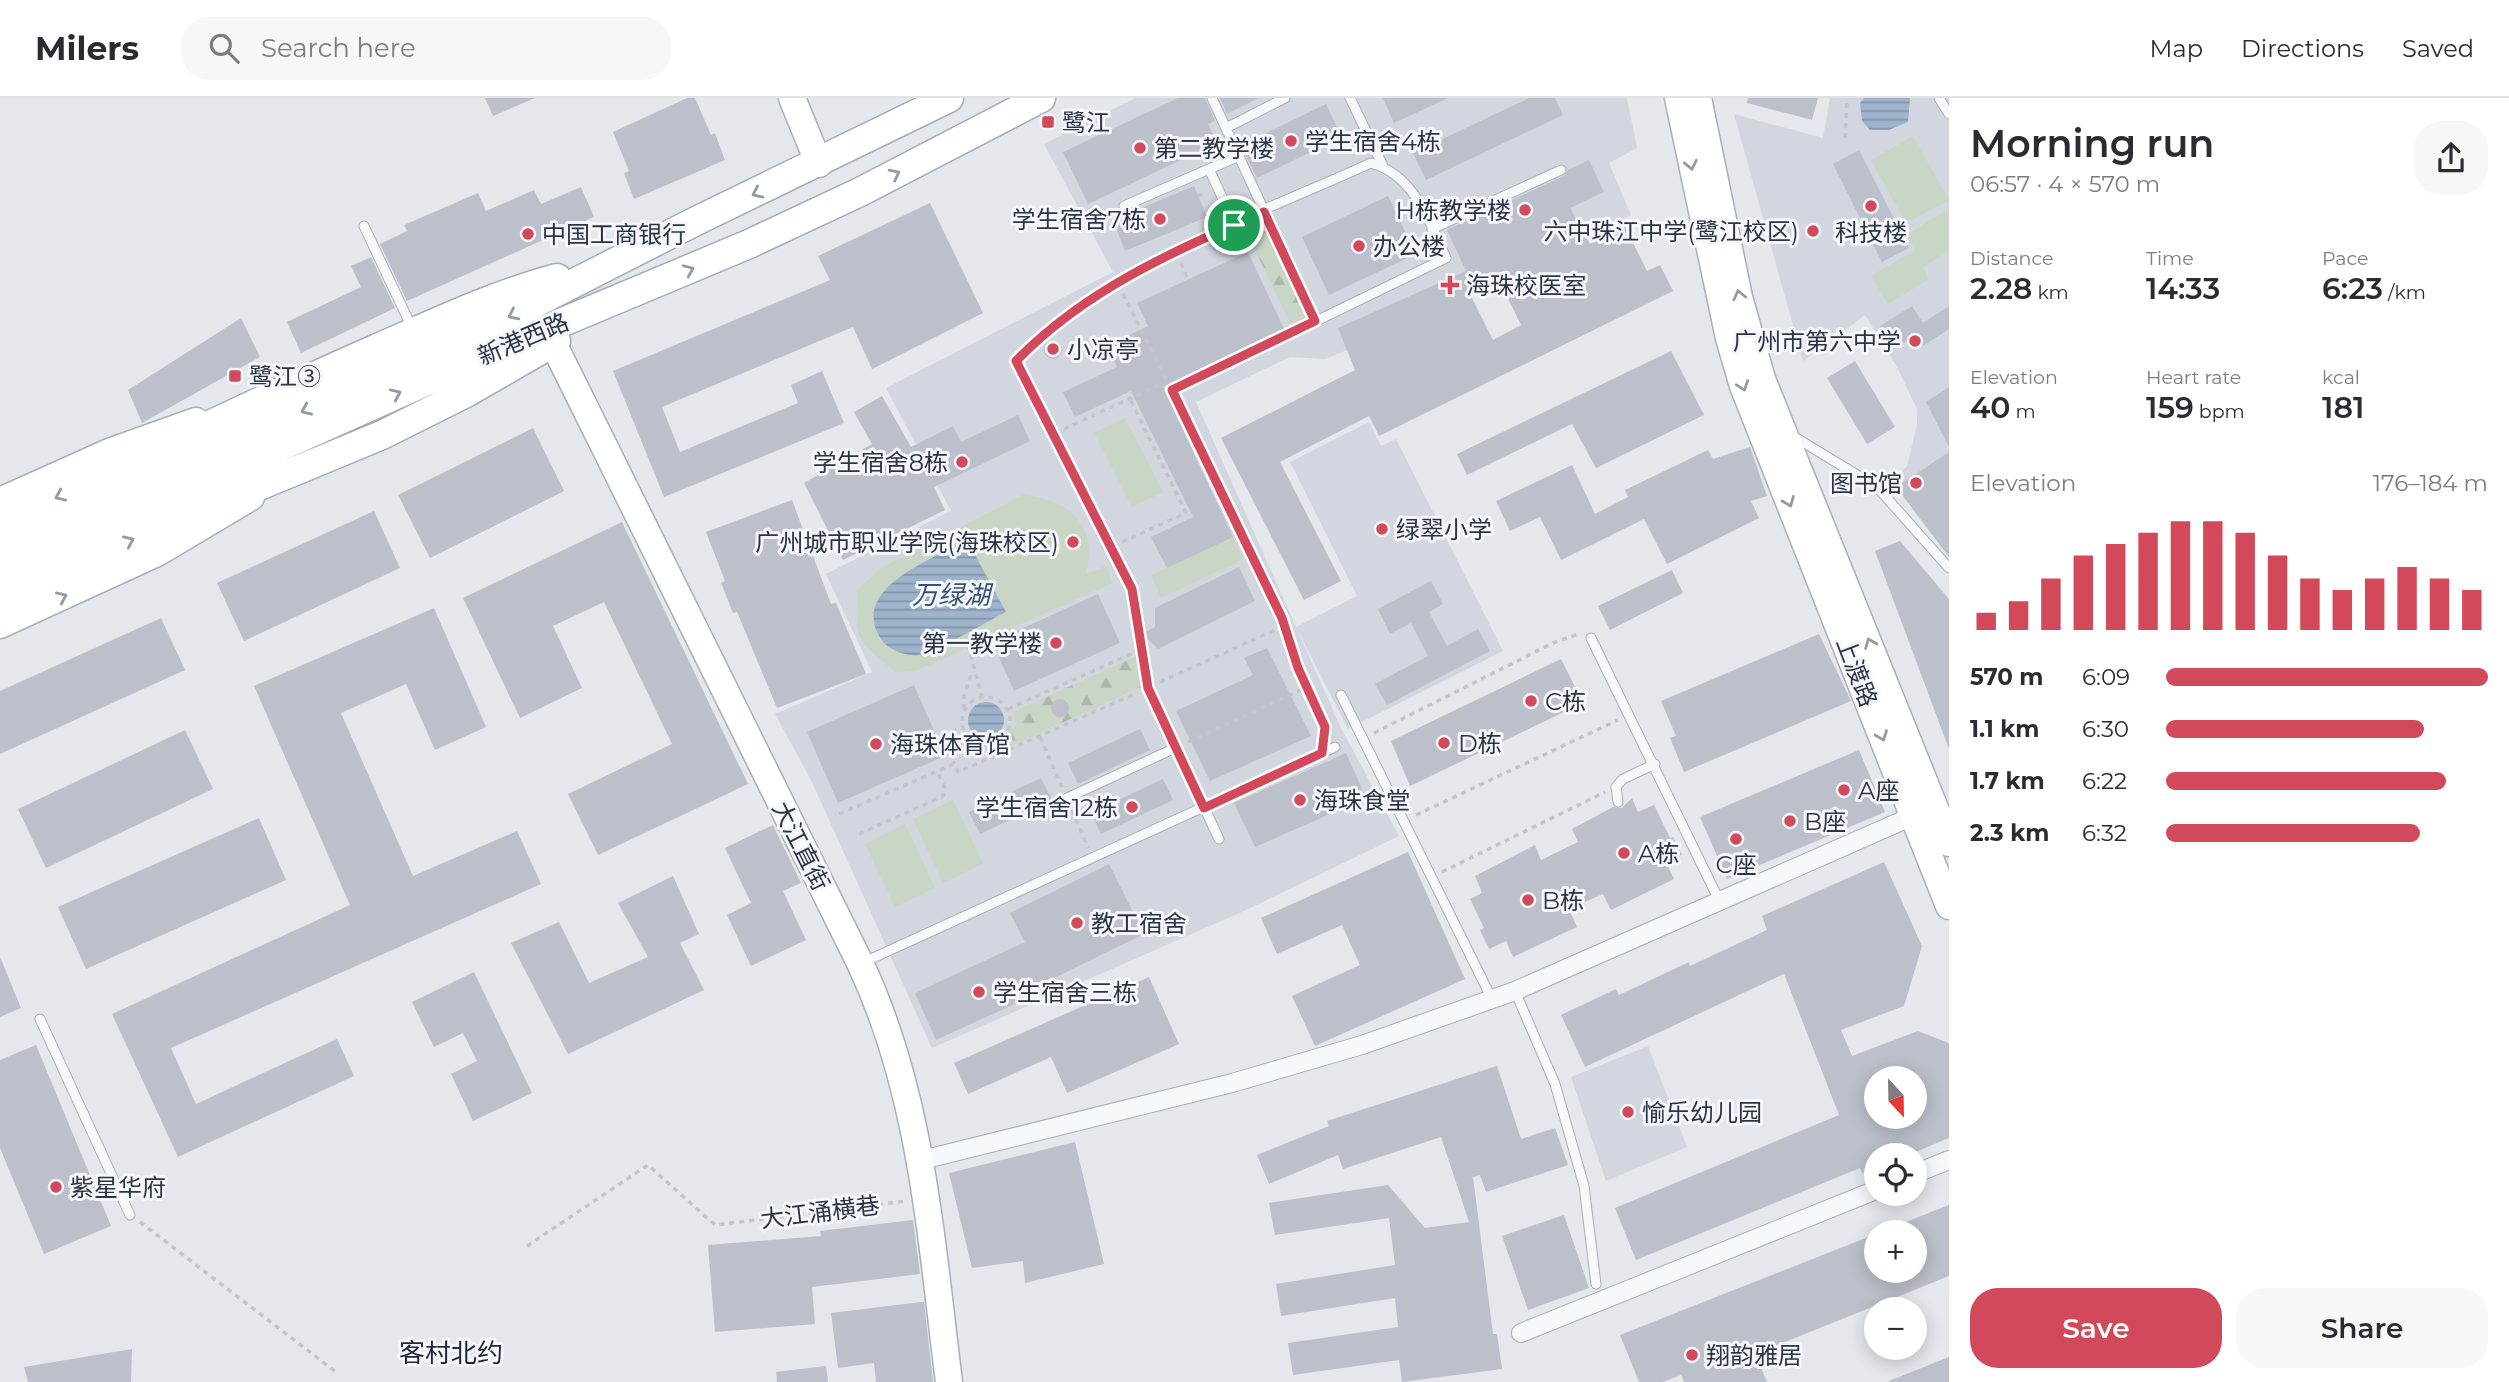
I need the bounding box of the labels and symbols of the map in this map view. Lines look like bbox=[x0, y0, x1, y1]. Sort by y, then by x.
place label: 鹭江 bbox=[1062, 108, 1110, 137]
marker: 鹭江 bbox=[1040, 114, 1056, 130]
place label: 学生宿舍4栋 bbox=[1305, 127, 1441, 156]
marker: 学生宿舍4栋 bbox=[1283, 133, 1299, 149]
place label: 第二教学楼 bbox=[1154, 134, 1274, 163]
marker: 第二教学楼 bbox=[1132, 140, 1148, 156]
one-way arrow bbox=[1683, 159, 1698, 171]
one-way arrow bbox=[888, 169, 900, 183]
one-way arrow bbox=[752, 185, 764, 199]
pin bbox=[1204, 195, 1264, 255]
place label: H栋教学楼 bbox=[1395, 196, 1511, 225]
marker: 科技楼 bbox=[1863, 198, 1879, 214]
marker: H栋教学楼 bbox=[1517, 202, 1533, 218]
place label: 学生宿舍7栋 bbox=[1012, 205, 1146, 234]
marker: 学生宿舍7栋 bbox=[1152, 211, 1168, 227]
place label: 六中珠江中学(鹭江校区) bbox=[1543, 217, 1799, 246]
place label: 科技楼 bbox=[1835, 218, 1907, 247]
place label: 中国工商银行 bbox=[542, 220, 686, 249]
marker: 六中珠江中学(鹭江校区) bbox=[1805, 223, 1821, 239]
marker: 中国工商银行 bbox=[520, 226, 536, 242]
place label: 办公楼 bbox=[1373, 232, 1445, 261]
marker: 办公楼 bbox=[1351, 238, 1367, 254]
one-way arrow bbox=[682, 264, 694, 278]
place label: 海珠校医室 bbox=[1466, 271, 1586, 300]
marker: 海珠校医室 bbox=[1440, 275, 1460, 295]
one-way arrow bbox=[1732, 289, 1747, 301]
street label: 新港西路 bbox=[473, 307, 573, 371]
one-way arrow bbox=[508, 307, 520, 321]
place label: 广州市第六中学 bbox=[1733, 327, 1901, 356]
marker: 广州市第六中学 bbox=[1907, 333, 1923, 349]
place label: 小凉亭 bbox=[1067, 335, 1139, 364]
marker: 小凉亭 bbox=[1045, 341, 1061, 357]
place label: 鹭江③ bbox=[249, 362, 321, 391]
marker: 鹭江③ bbox=[227, 368, 243, 384]
one-way arrow bbox=[1735, 380, 1749, 392]
one-way arrow bbox=[389, 388, 401, 402]
one-way arrow bbox=[301, 402, 313, 416]
place label: 学生宿舍8栋 bbox=[813, 448, 948, 477]
marker: 学生宿舍8栋 bbox=[954, 454, 970, 470]
place label: 图书馆 bbox=[1830, 469, 1902, 498]
marker: 图书馆 bbox=[1908, 475, 1924, 491]
one-way arrow bbox=[55, 488, 68, 502]
one-way arrow bbox=[1781, 495, 1795, 508]
place label: 绿翠小学 bbox=[1396, 515, 1492, 544]
marker: 绿翠小学 bbox=[1374, 521, 1390, 537]
place label: 广州城市职业学院(海珠校区) bbox=[755, 528, 1059, 557]
marker: 广州城市职业学院(海珠校区) bbox=[1065, 534, 1081, 550]
one-way arrow bbox=[122, 535, 135, 549]
water label: 万绿湖 bbox=[912, 579, 994, 611]
one-way arrow bbox=[55, 591, 67, 605]
place label: 第一教学楼 bbox=[922, 629, 1042, 658]
street label: 上渡路 bbox=[1831, 633, 1883, 711]
marker: 第一教学楼 bbox=[1048, 635, 1064, 651]
one-way arrow bbox=[1864, 637, 1878, 649]
place label: C栋 bbox=[1545, 687, 1586, 716]
marker: C栋 bbox=[1523, 693, 1539, 709]
place label: D栋 bbox=[1458, 729, 1502, 758]
place label: 海珠体育馆 bbox=[890, 730, 1010, 759]
one-way arrow bbox=[1873, 730, 1887, 742]
marker: D栋 bbox=[1436, 735, 1452, 751]
marker: 海珠体育馆 bbox=[868, 736, 884, 752]
place label: A座 bbox=[1858, 776, 1899, 805]
marker: A座 bbox=[1836, 782, 1852, 798]
place label: 海珠食堂 bbox=[1314, 786, 1410, 815]
marker: 海珠食堂 bbox=[1292, 792, 1308, 808]
place label: 学生宿舍12栋 bbox=[976, 793, 1118, 822]
street label: 大江直街 bbox=[766, 797, 836, 895]
marker: 学生宿舍12栋 bbox=[1124, 799, 1140, 815]
place label: B座 bbox=[1804, 807, 1846, 836]
marker: B座 bbox=[1782, 813, 1798, 829]
marker: C座 bbox=[1728, 831, 1744, 847]
place label: A栋 bbox=[1638, 839, 1679, 868]
marker: A栋 bbox=[1616, 845, 1632, 861]
place label: C座 bbox=[1715, 850, 1757, 879]
place label: B栋 bbox=[1542, 886, 1584, 915]
marker: B栋 bbox=[1520, 892, 1536, 908]
place label: 教工宿舍 bbox=[1091, 909, 1187, 938]
marker: 教工宿舍 bbox=[1069, 915, 1085, 931]
place label: 学生宿舍三栋 bbox=[993, 978, 1137, 1007]
marker: 学生宿舍三栋 bbox=[971, 984, 987, 1000]
north arrow bbox=[1864, 1066, 1927, 1129]
place label: 愉乐幼儿园 bbox=[1642, 1098, 1762, 1127]
marker: 愉乐幼儿园 bbox=[1620, 1104, 1636, 1120]
place label: 紫星华府 bbox=[70, 1173, 166, 1202]
marker: 紫星华府 bbox=[48, 1179, 64, 1195]
street label: 大江涌横巷 bbox=[759, 1190, 881, 1234]
district label: 客村北约 bbox=[399, 1337, 503, 1369]
place label: 翔韵雅居 bbox=[1706, 1341, 1802, 1370]
marker: 翔韵雅居 bbox=[1684, 1347, 1700, 1363]

